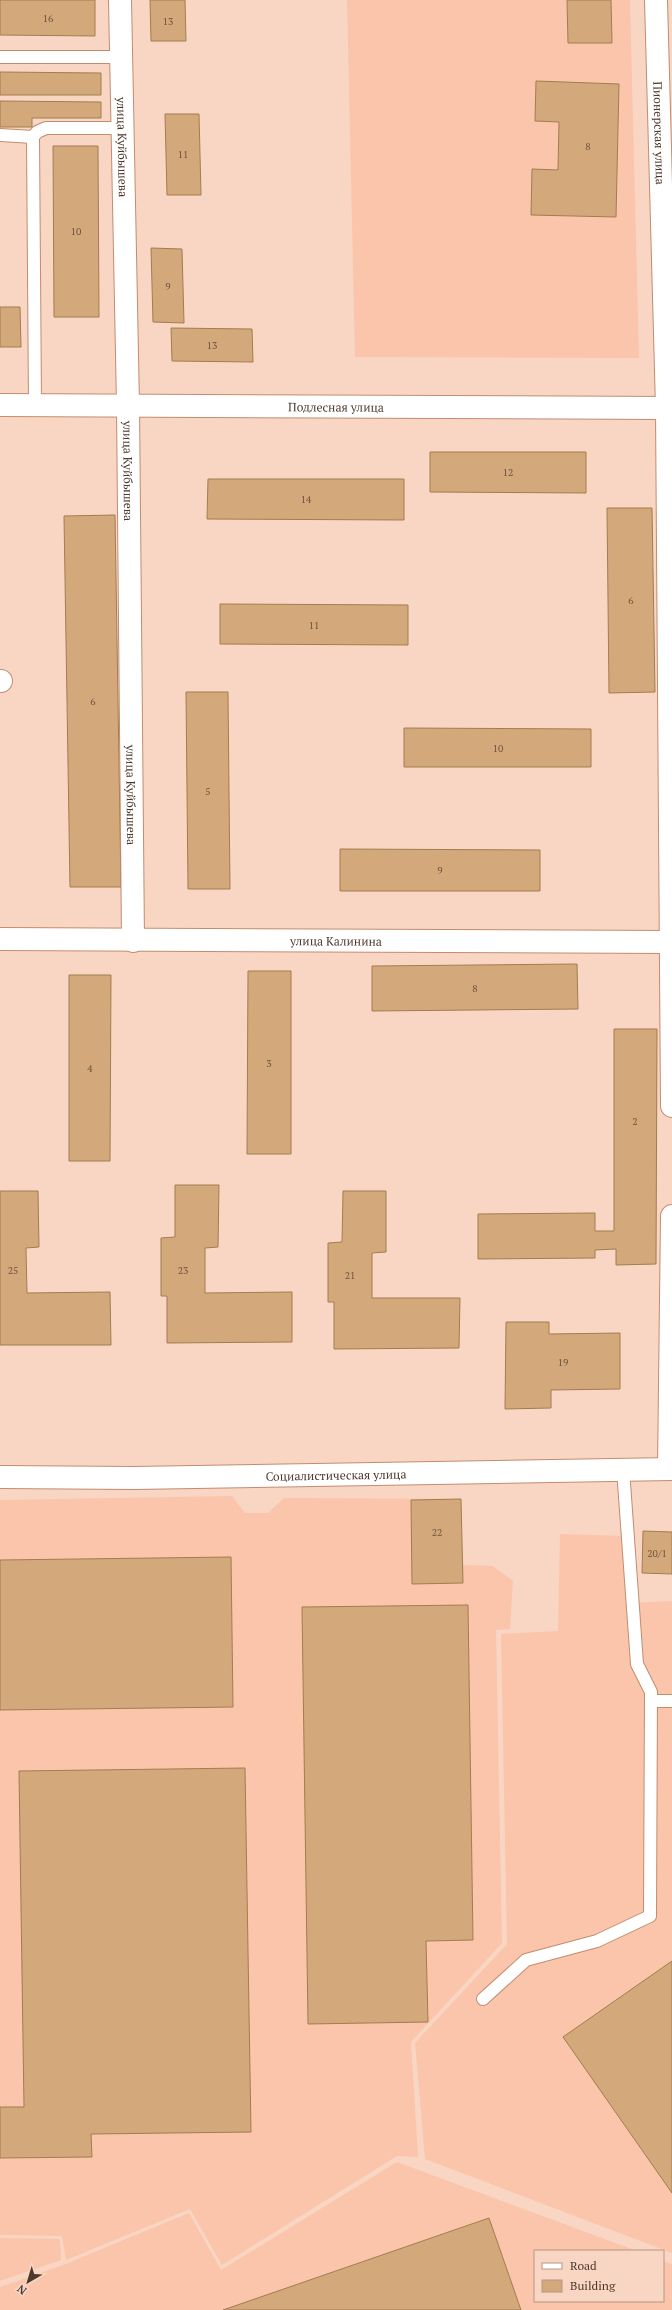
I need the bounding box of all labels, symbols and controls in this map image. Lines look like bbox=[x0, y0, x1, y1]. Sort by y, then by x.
house number: 16 bbox=[43, 12, 54, 25]
house number: 13 bbox=[163, 15, 173, 28]
street label: Пионерская улица bbox=[651, 81, 668, 185]
street label: улица Куйбышева bbox=[114, 96, 131, 197]
house number: 8 bbox=[585, 140, 591, 153]
house number: 11 bbox=[178, 148, 188, 161]
house number: 10 bbox=[71, 225, 81, 238]
house number: 9 bbox=[165, 280, 171, 293]
house number: 13 bbox=[207, 339, 217, 352]
street label: Подлесная улица bbox=[288, 399, 384, 414]
street label: улица Куйбышева bbox=[121, 420, 137, 521]
house number: 12 bbox=[503, 466, 513, 479]
house number: 14 bbox=[301, 493, 312, 506]
house number: 6 bbox=[628, 594, 634, 607]
house number: 11 bbox=[309, 619, 319, 632]
house number: 6 bbox=[90, 695, 96, 708]
house number: 10 bbox=[493, 742, 503, 755]
street label: улица Куйбышева bbox=[124, 744, 140, 845]
house number: 5 bbox=[205, 785, 211, 798]
house number: 9 bbox=[437, 864, 443, 877]
street label: улица Калинина bbox=[289, 933, 382, 948]
house number: 8 bbox=[472, 982, 478, 995]
house number: 3 bbox=[266, 1057, 272, 1070]
house number: 4 bbox=[87, 1062, 93, 1075]
house number: 2 bbox=[632, 1115, 638, 1128]
house number: 25 bbox=[8, 1264, 18, 1277]
house number: 23 bbox=[178, 1264, 188, 1277]
house number: 21 bbox=[345, 1269, 355, 1282]
house number: 19 bbox=[558, 1356, 568, 1369]
street label: Социалистическая улица bbox=[265, 1466, 406, 1483]
house number: 22 bbox=[432, 1526, 442, 1539]
house number: 20/1 bbox=[647, 1547, 667, 1560]
legend bbox=[534, 2250, 664, 2302]
text: Road bbox=[570, 2258, 597, 2273]
north arrow bbox=[8, 2262, 48, 2302]
text: Building bbox=[570, 2278, 616, 2293]
text: N bbox=[14, 2281, 29, 2298]

